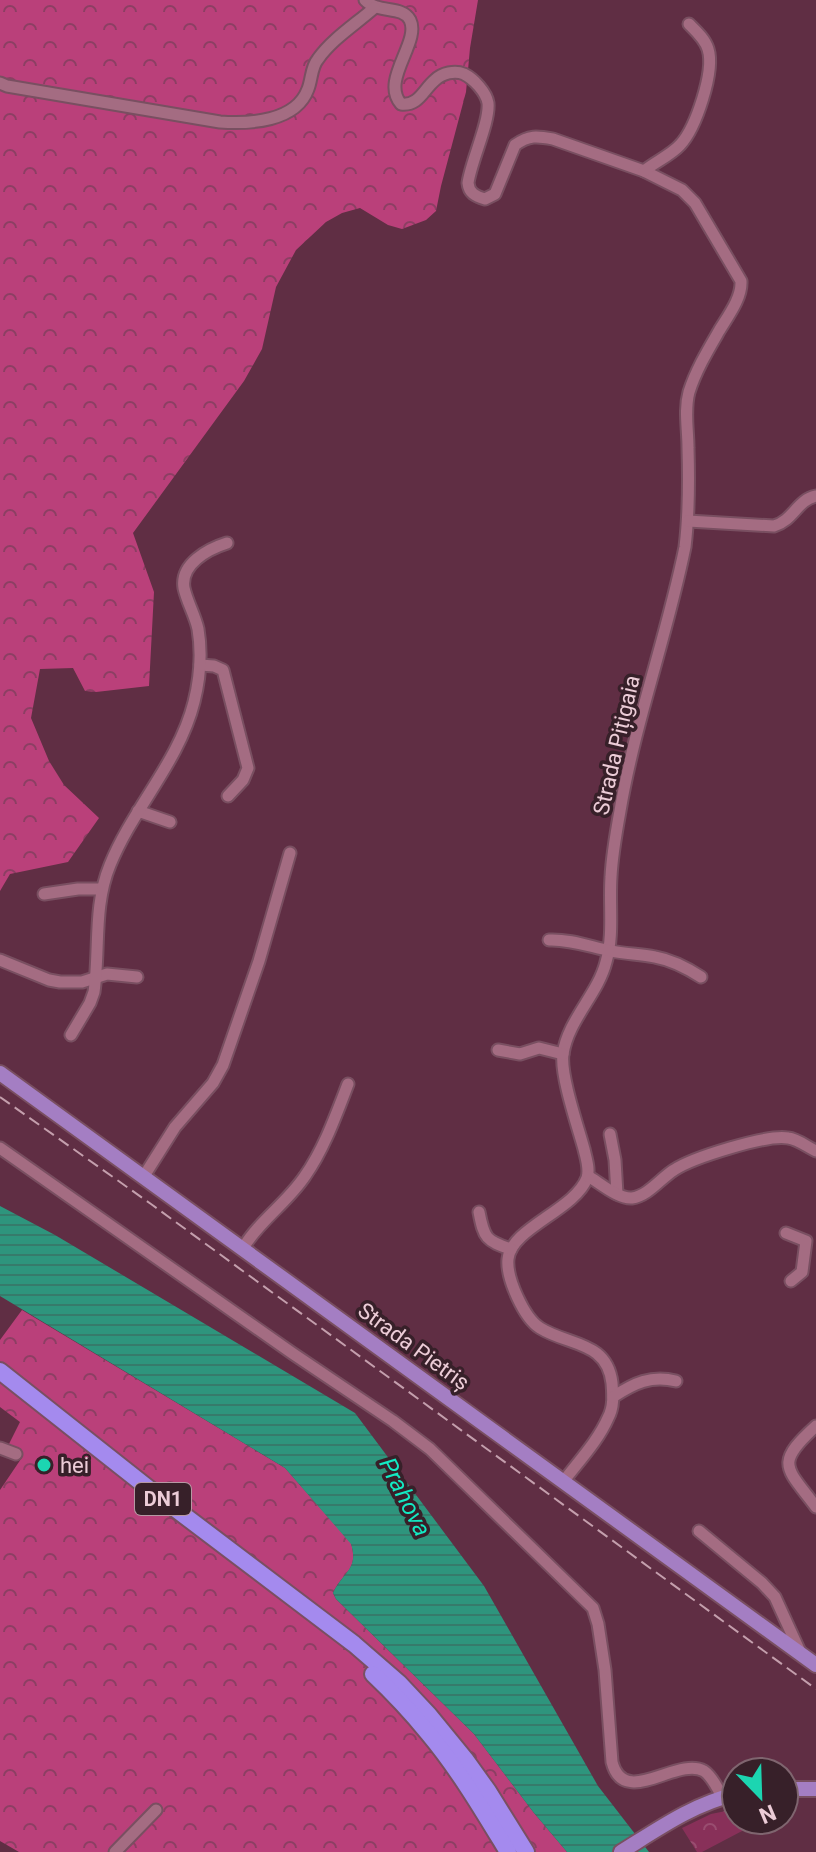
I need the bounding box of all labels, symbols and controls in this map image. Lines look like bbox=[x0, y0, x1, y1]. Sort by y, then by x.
street label: Strada Pițigaia bbox=[588, 673, 646, 818]
street label: Strada Pietriș bbox=[353, 1298, 474, 1396]
place label: hei bbox=[60, 1453, 89, 1478]
water label: Prahova bbox=[373, 1453, 437, 1541]
marker: hei bbox=[35, 1456, 53, 1474]
road number: DN1 bbox=[135, 1483, 191, 1515]
north arrow bbox=[720, 1756, 800, 1836]
text: N bbox=[756, 1799, 780, 1828]

